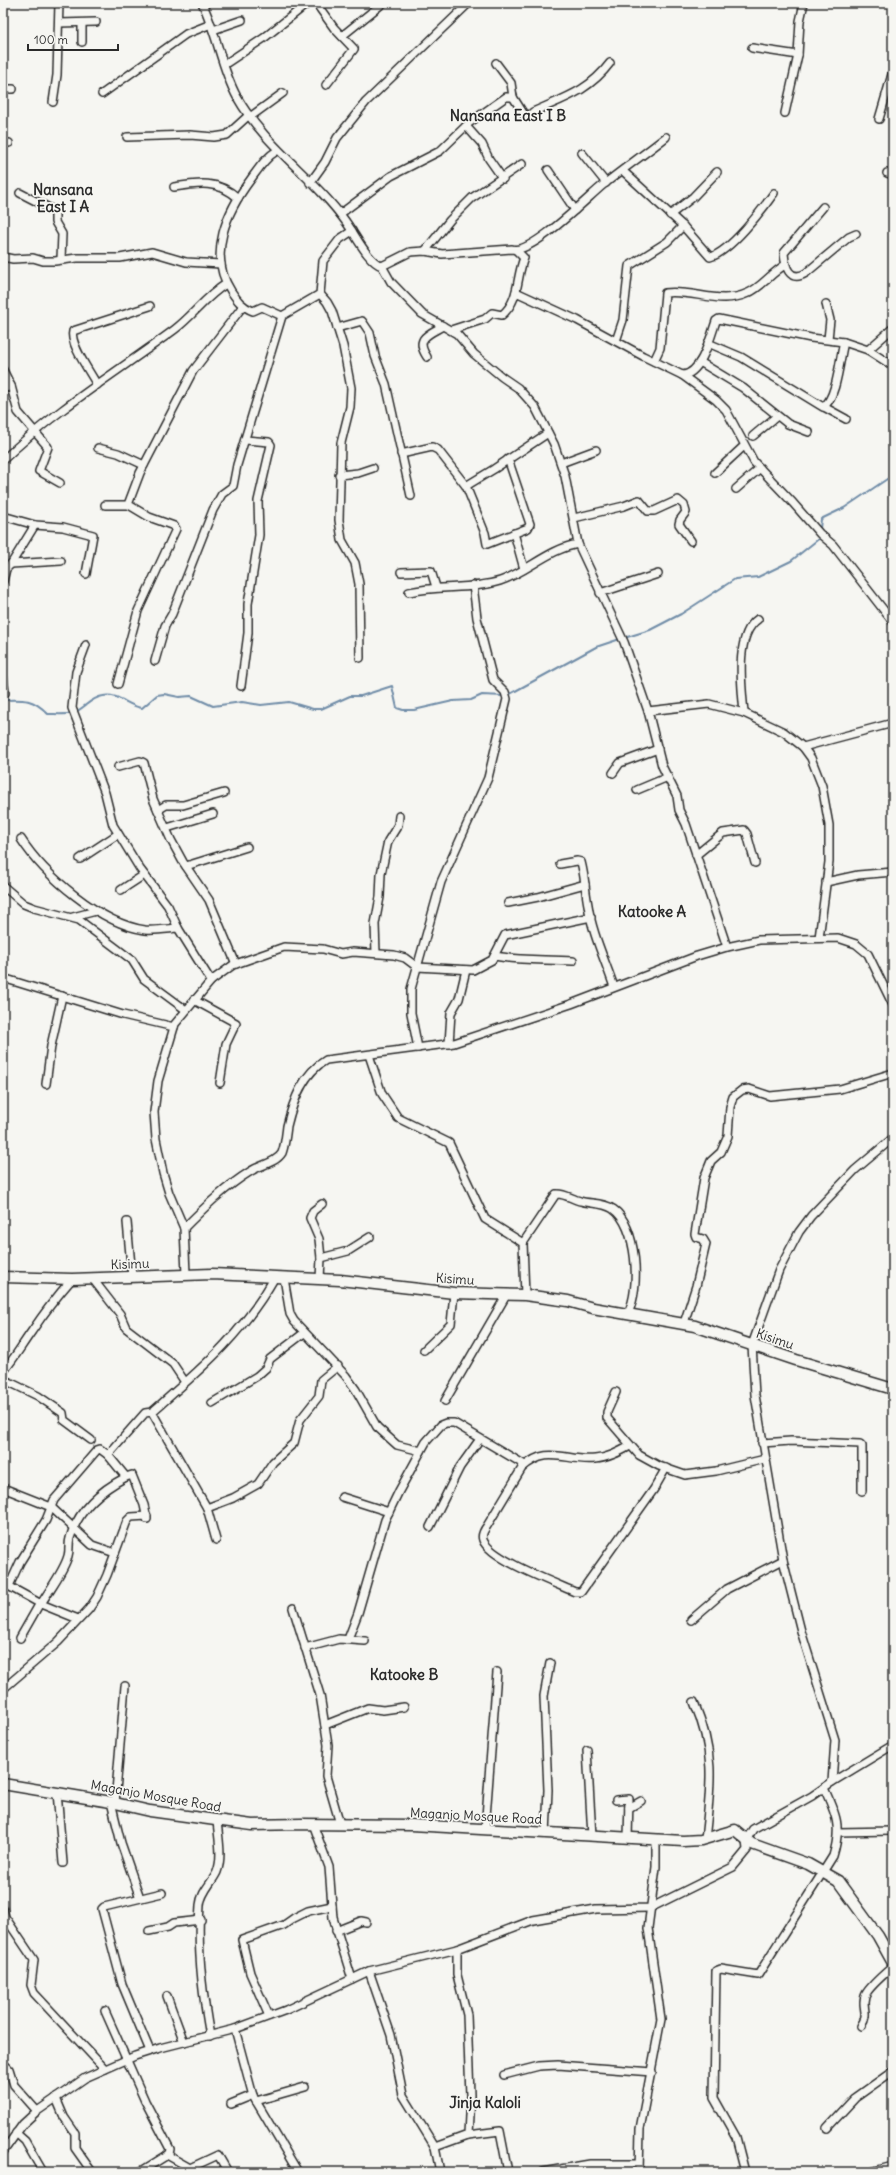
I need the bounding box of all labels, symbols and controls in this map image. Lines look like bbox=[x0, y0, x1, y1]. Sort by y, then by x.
scale bar bbox=[28, 26, 118, 52]
text: 100 m bbox=[34, 32, 68, 47]
district label: Nansana East I B bbox=[450, 106, 566, 125]
district label: Nansana East I A bbox=[33, 180, 94, 216]
district label: Katooke A bbox=[618, 902, 687, 921]
street label: Kisimu bbox=[110, 1255, 150, 1273]
street label: Kisimu bbox=[435, 1269, 475, 1289]
street label: Kisimu bbox=[754, 1325, 796, 1353]
district label: Katooke B bbox=[370, 1665, 439, 1684]
street label: Maganjo Mosque Road bbox=[89, 1776, 223, 1816]
street label: Maganjo Mosque Road bbox=[409, 1804, 543, 1828]
district label: Jinja Kaloli bbox=[449, 2093, 521, 2112]

